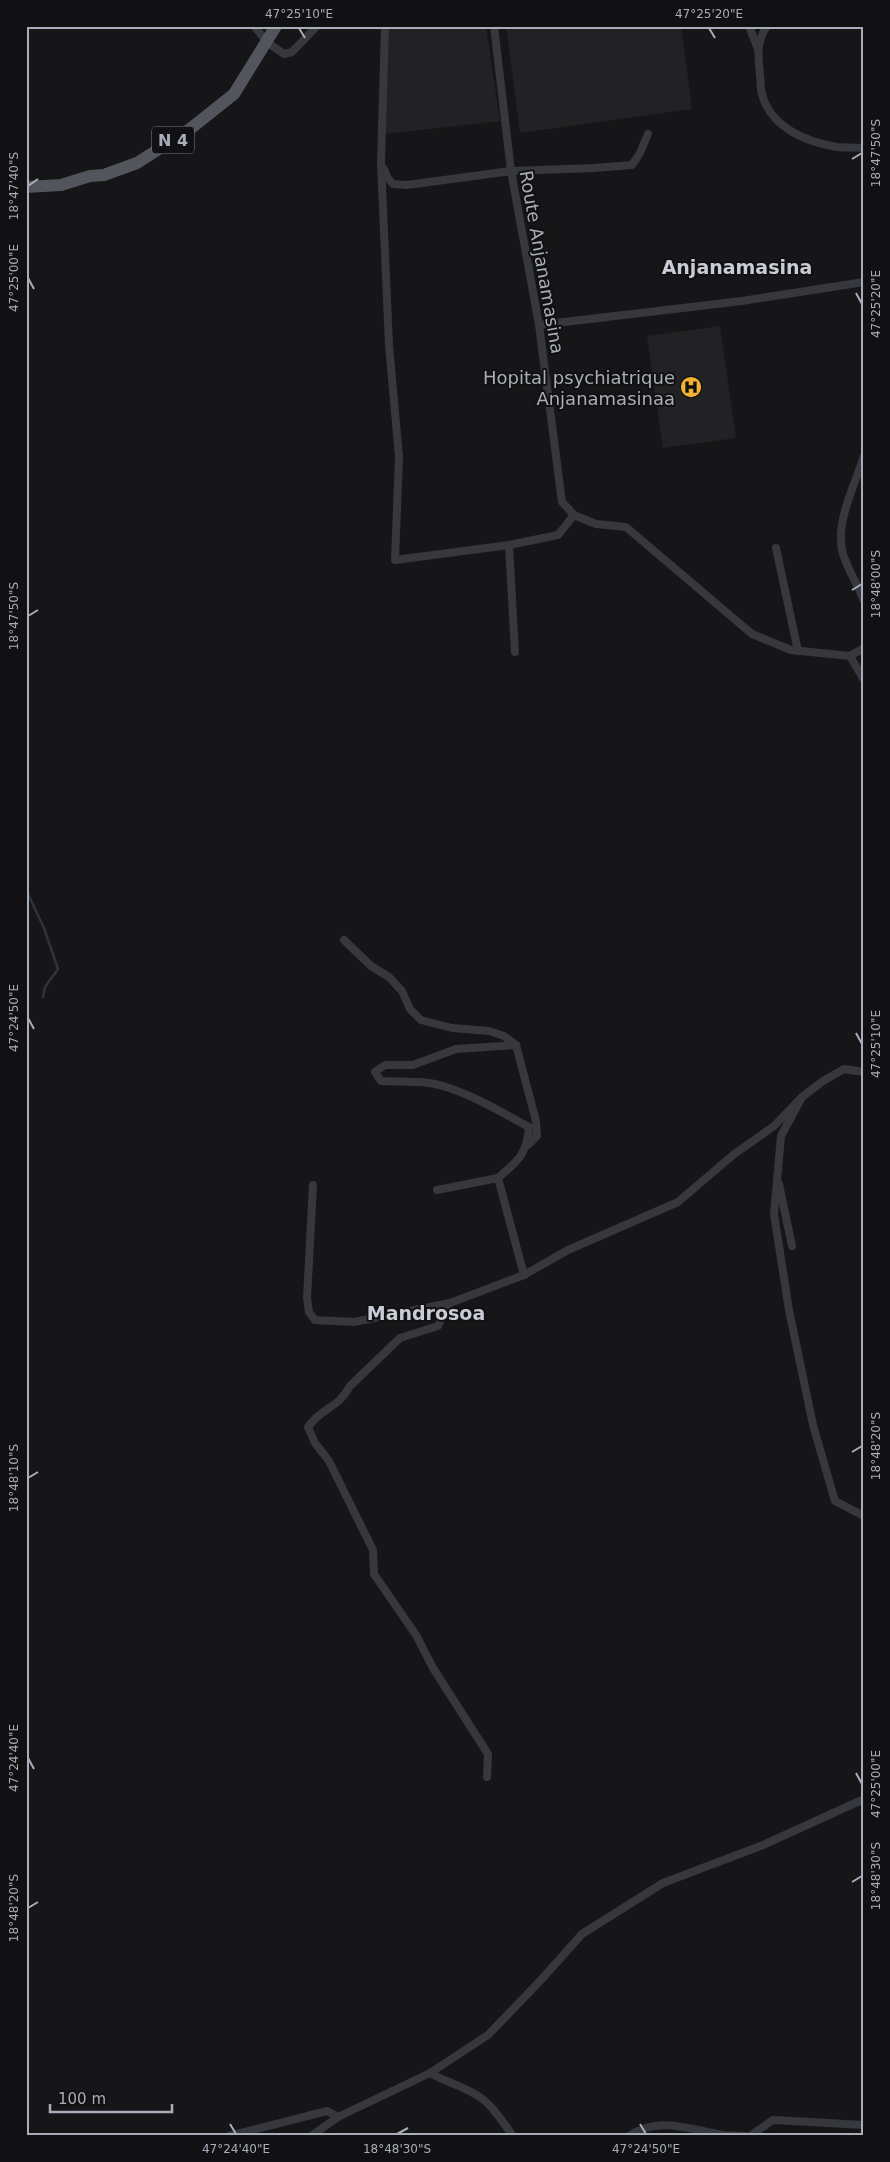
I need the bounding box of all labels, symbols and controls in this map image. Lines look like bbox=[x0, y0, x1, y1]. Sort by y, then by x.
text: 47°25'10"E bbox=[265, 7, 333, 21]
text: 47°25'20"E bbox=[675, 7, 743, 21]
text: 18°47'50"S bbox=[869, 119, 883, 187]
road number: N 4 bbox=[152, 126, 194, 154]
text: 18°47'40"S bbox=[7, 152, 21, 220]
street label: Route Anjanamasina bbox=[516, 169, 568, 355]
text: 47°25'00"E bbox=[7, 244, 21, 312]
district label: Anjanamasina bbox=[662, 256, 812, 278]
text: 47°25'20"E bbox=[869, 270, 883, 338]
place label: Hopital psychiatrique Anjanamasinaa bbox=[483, 367, 675, 409]
hospital icon: Hopital psychiatrique Anjanamasinaa bbox=[679, 375, 703, 399]
text: 18°48'00"S bbox=[869, 550, 883, 618]
text: 18°47'50"S bbox=[7, 582, 21, 650]
text: 47°24'50"E bbox=[7, 984, 21, 1052]
text: 47°25'10"E bbox=[869, 1010, 883, 1078]
district label: Mandrosoa bbox=[367, 1302, 485, 1324]
text: 18°48'20"S bbox=[869, 1412, 883, 1480]
text: 18°48'10"S bbox=[7, 1444, 21, 1512]
text: 47°24'40"E bbox=[7, 1724, 21, 1792]
text: 47°25'00"E bbox=[869, 1750, 883, 1818]
text: 18°48'30"S bbox=[869, 1842, 883, 1910]
text: 18°48'20"S bbox=[7, 1874, 21, 1942]
scale bar bbox=[50, 2082, 172, 2114]
text: 100 m bbox=[58, 2090, 106, 2108]
text: 47°24'40"E bbox=[202, 2142, 270, 2156]
text: 18°48'30"S bbox=[363, 2142, 431, 2156]
text: 47°24'50"E bbox=[612, 2142, 680, 2156]

